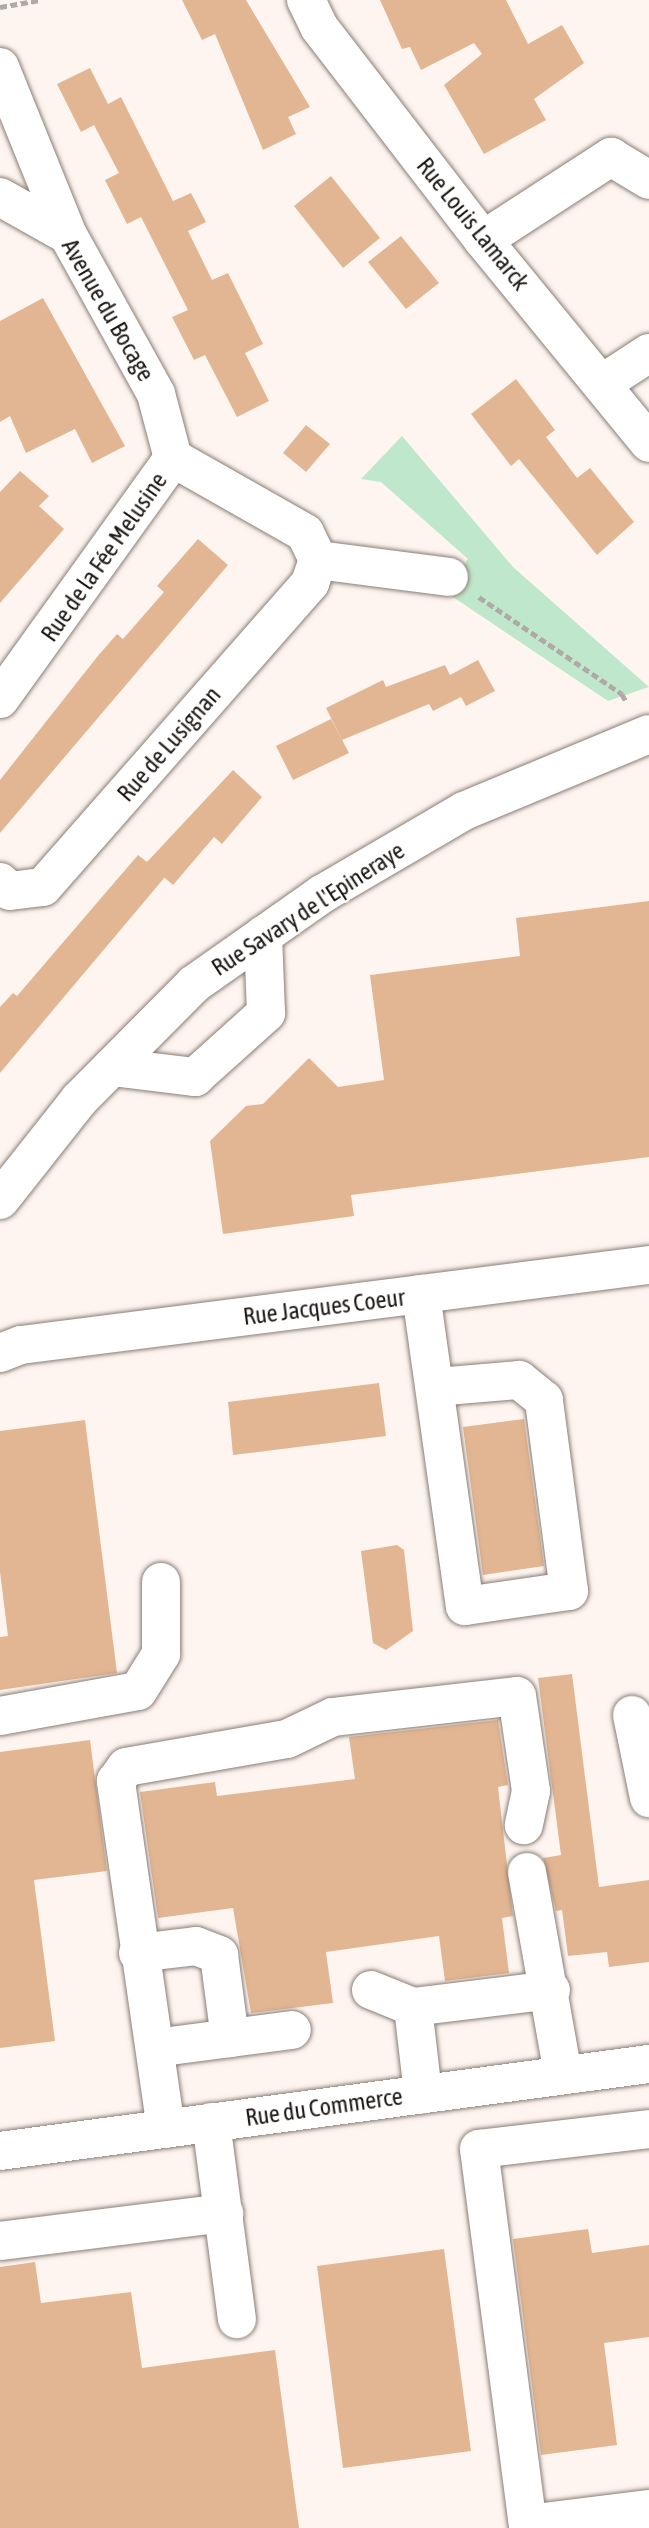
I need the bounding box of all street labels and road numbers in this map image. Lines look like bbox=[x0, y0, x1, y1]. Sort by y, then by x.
street label: Rue Louis Lamarck bbox=[411, 152, 535, 296]
street label: Avenue du Bocage bbox=[56, 234, 160, 386]
street label: Rue de la Fée Melusine bbox=[35, 467, 173, 647]
street label: Rue de Lusignan bbox=[111, 681, 227, 807]
street label: Rue Savary de l'Epineraye bbox=[206, 836, 410, 982]
street label: Rue Jacques Coeur bbox=[241, 1283, 407, 1331]
street label: Rue du Commerce bbox=[244, 2082, 404, 2132]

